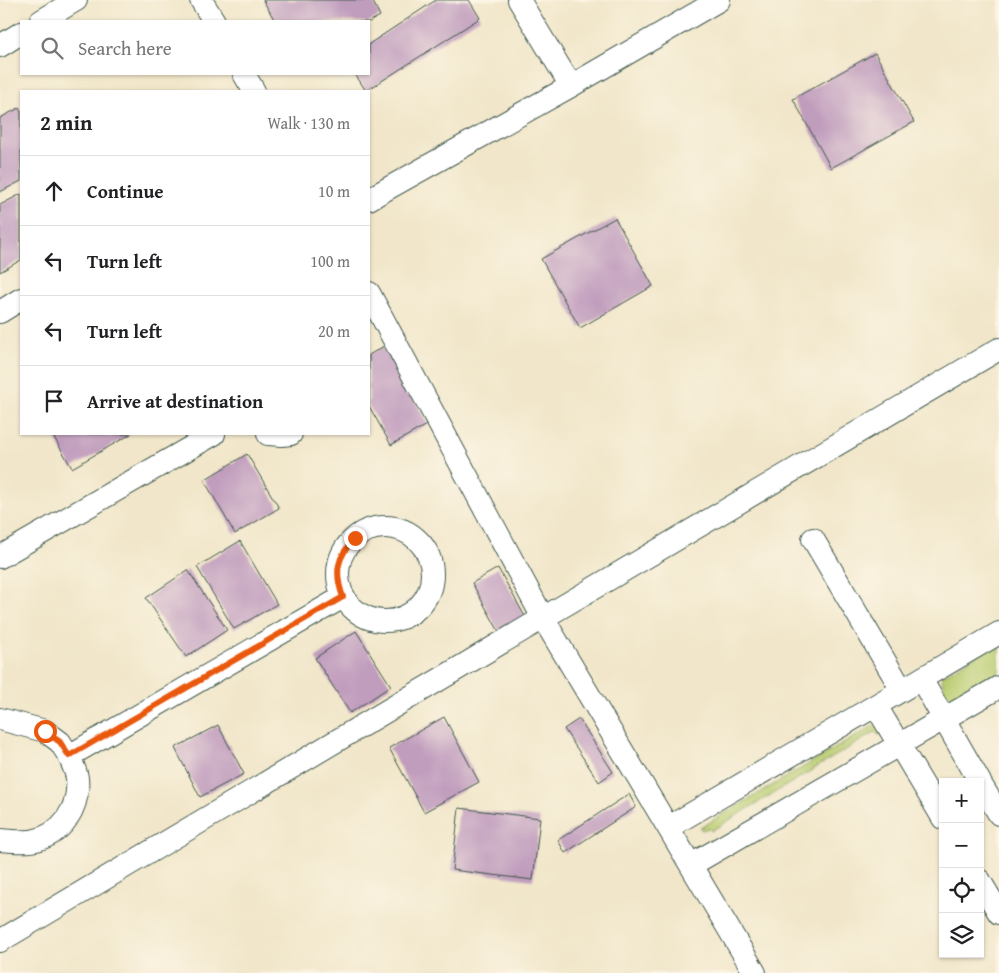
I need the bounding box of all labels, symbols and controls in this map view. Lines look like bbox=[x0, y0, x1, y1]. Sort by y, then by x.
search box bbox=[20, 20, 370, 75]
icon: search bbox=[38, 34, 66, 62]
text: Search here bbox=[78, 34, 172, 62]
text: 2 min bbox=[40, 107, 92, 138]
text: Walk · 130 m bbox=[267, 111, 350, 135]
icon: ahead bbox=[40, 177, 68, 205]
text: Continue bbox=[87, 177, 164, 205]
text: 10 m bbox=[318, 179, 350, 203]
icon: left bbox=[40, 247, 68, 275]
text: Turn left bbox=[87, 247, 162, 275]
text: 100 m bbox=[310, 249, 350, 273]
icon: left bbox=[40, 317, 68, 345]
text: Turn left bbox=[87, 317, 162, 345]
text: 20 m bbox=[318, 319, 350, 343]
icon: arrive bbox=[40, 387, 68, 415]
text: Arrive at destination bbox=[87, 387, 263, 415]
route end bbox=[344, 527, 367, 550]
route start bbox=[34, 720, 57, 743]
map controls bbox=[939, 778, 984, 958]
button: + bbox=[939, 778, 984, 823]
button: − bbox=[939, 823, 984, 868]
button: locate bbox=[939, 868, 984, 913]
button: layers bbox=[939, 913, 984, 958]

